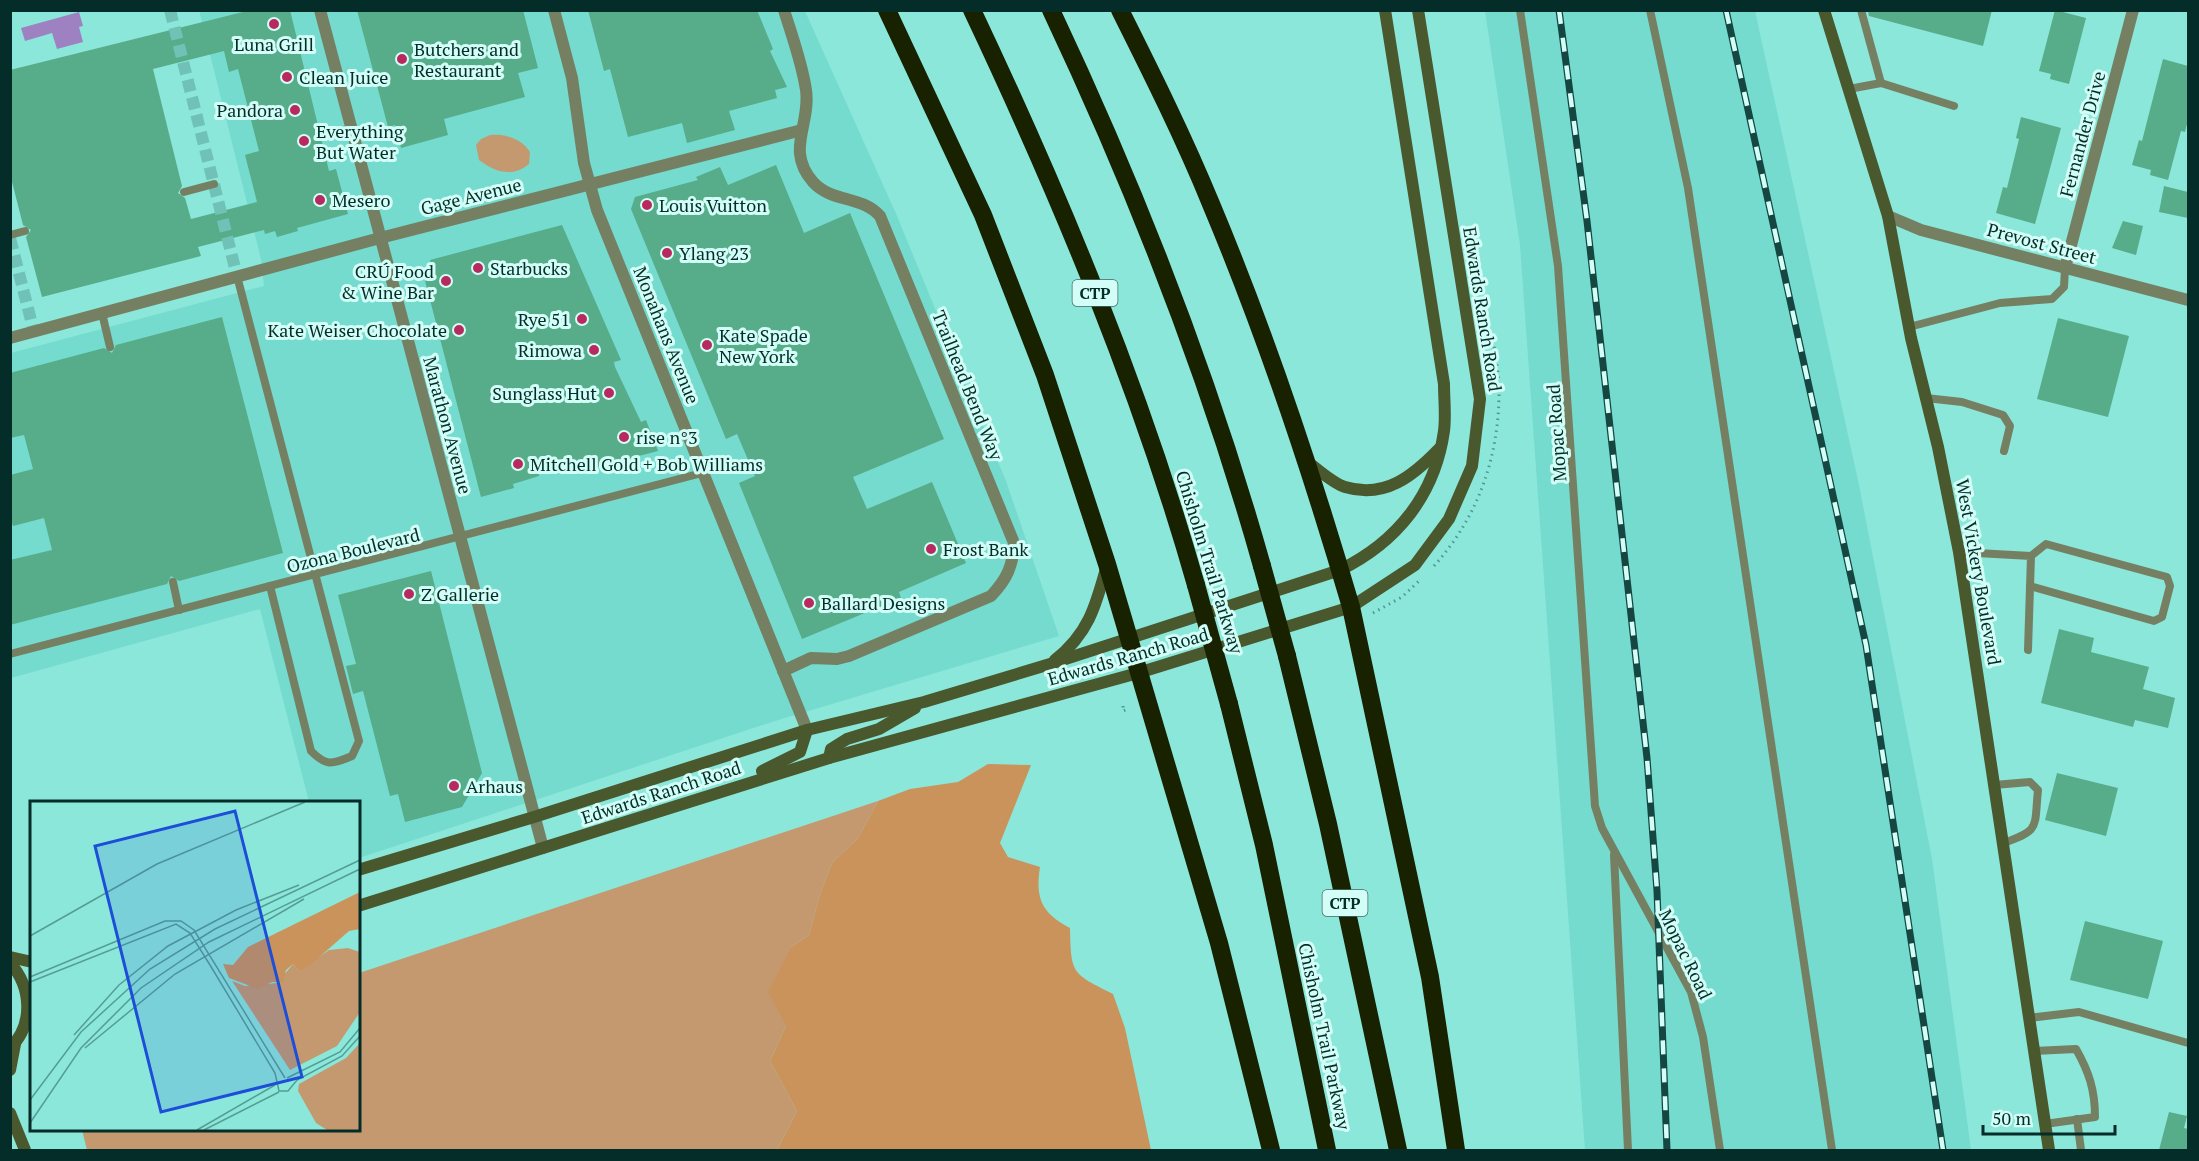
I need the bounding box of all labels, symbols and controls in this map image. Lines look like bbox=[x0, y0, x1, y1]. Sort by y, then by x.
marker: Luna Grill bbox=[267, 17, 281, 31]
place label: Luna Grill bbox=[234, 32, 314, 56]
place label: Butchers and Restaurant bbox=[414, 37, 519, 82]
marker: Butchers and Restaurant bbox=[395, 52, 409, 66]
place label: Clean Juice bbox=[299, 65, 388, 89]
street label: Fernander Drive bbox=[2054, 68, 2110, 200]
marker: Clean Juice bbox=[280, 70, 294, 84]
place label: Pandora bbox=[217, 98, 283, 122]
marker: Pandora bbox=[288, 103, 302, 117]
place label: Everything But Water bbox=[316, 119, 404, 164]
marker: Everything But Water bbox=[297, 134, 311, 148]
street label: Gage Avenue bbox=[418, 172, 524, 220]
place label: Mesero bbox=[332, 188, 390, 212]
marker: Mesero bbox=[313, 193, 327, 207]
place label: Louis Vuitton bbox=[659, 193, 767, 217]
marker: Louis Vuitton bbox=[640, 198, 654, 212]
street label: Prevost Street bbox=[1985, 217, 2099, 269]
street label: Edwards Ranch Road bbox=[1458, 225, 1508, 393]
place label: Ylang 23 bbox=[679, 241, 749, 265]
marker: Ylang 23 bbox=[660, 246, 674, 260]
place label: Starbucks bbox=[490, 256, 568, 280]
place label: CRÚ Food & Wine Bar bbox=[341, 259, 434, 304]
marker: Starbucks bbox=[471, 261, 485, 275]
street label: Monahans Avenue bbox=[628, 263, 706, 407]
marker: CRÚ Food & Wine Bar bbox=[439, 274, 453, 288]
road number: CTP bbox=[1072, 280, 1118, 306]
place label: Rye 51 bbox=[518, 307, 570, 331]
street label: Trailhead Bend Way bbox=[927, 307, 1009, 464]
marker: Rye 51 bbox=[575, 312, 589, 326]
place label: Kate Weiser Chocolate bbox=[268, 318, 447, 342]
marker: Kate Weiser Chocolate bbox=[452, 323, 466, 337]
place label: Kate Spade New York bbox=[719, 323, 808, 368]
place label: Rimowa bbox=[518, 338, 582, 362]
marker: Kate Spade New York bbox=[700, 338, 714, 352]
marker: Rimowa bbox=[587, 343, 601, 357]
street label: Marathon Avenue bbox=[418, 354, 478, 496]
place label: Sunglass Hut bbox=[492, 381, 597, 405]
street label: Mopac Road bbox=[1541, 383, 1571, 483]
marker: Sunglass Hut bbox=[602, 386, 616, 400]
place label: rise n°3 bbox=[636, 425, 697, 449]
marker: rise n°3 bbox=[617, 430, 631, 444]
place label: Mitchell Gold + Bob Williams bbox=[530, 452, 763, 476]
marker: Mitchell Gold + Bob Williams bbox=[511, 457, 525, 471]
street label: Chisholm Trail Parkway bbox=[1171, 468, 1250, 657]
street label: West Vickery Boulevard bbox=[1951, 477, 2007, 667]
street label: Ozona Boulevard bbox=[284, 522, 422, 578]
place label: Frost Bank bbox=[943, 537, 1029, 561]
marker: Frost Bank bbox=[924, 542, 938, 556]
place label: Z Gallerie bbox=[421, 582, 499, 606]
marker: Z Gallerie bbox=[402, 587, 416, 601]
place label: Ballard Designs bbox=[821, 591, 945, 615]
marker: Ballard Designs bbox=[802, 596, 816, 610]
street label: Edwards Ranch Road bbox=[1045, 622, 1211, 690]
street label: Edwards Ranch Road bbox=[578, 755, 744, 829]
place label: Arhaus bbox=[466, 774, 523, 798]
marker: Arhaus bbox=[447, 779, 461, 793]
inset map bbox=[30, 801, 360, 1131]
road number: CTP bbox=[1322, 890, 1368, 916]
street label: Mopac Road bbox=[1654, 905, 1718, 1003]
street label: Chisholm Trail Parkway bbox=[1293, 940, 1357, 1132]
scale bar bbox=[1983, 1098, 2115, 1136]
text: 50 m bbox=[1992, 1106, 2032, 1130]

